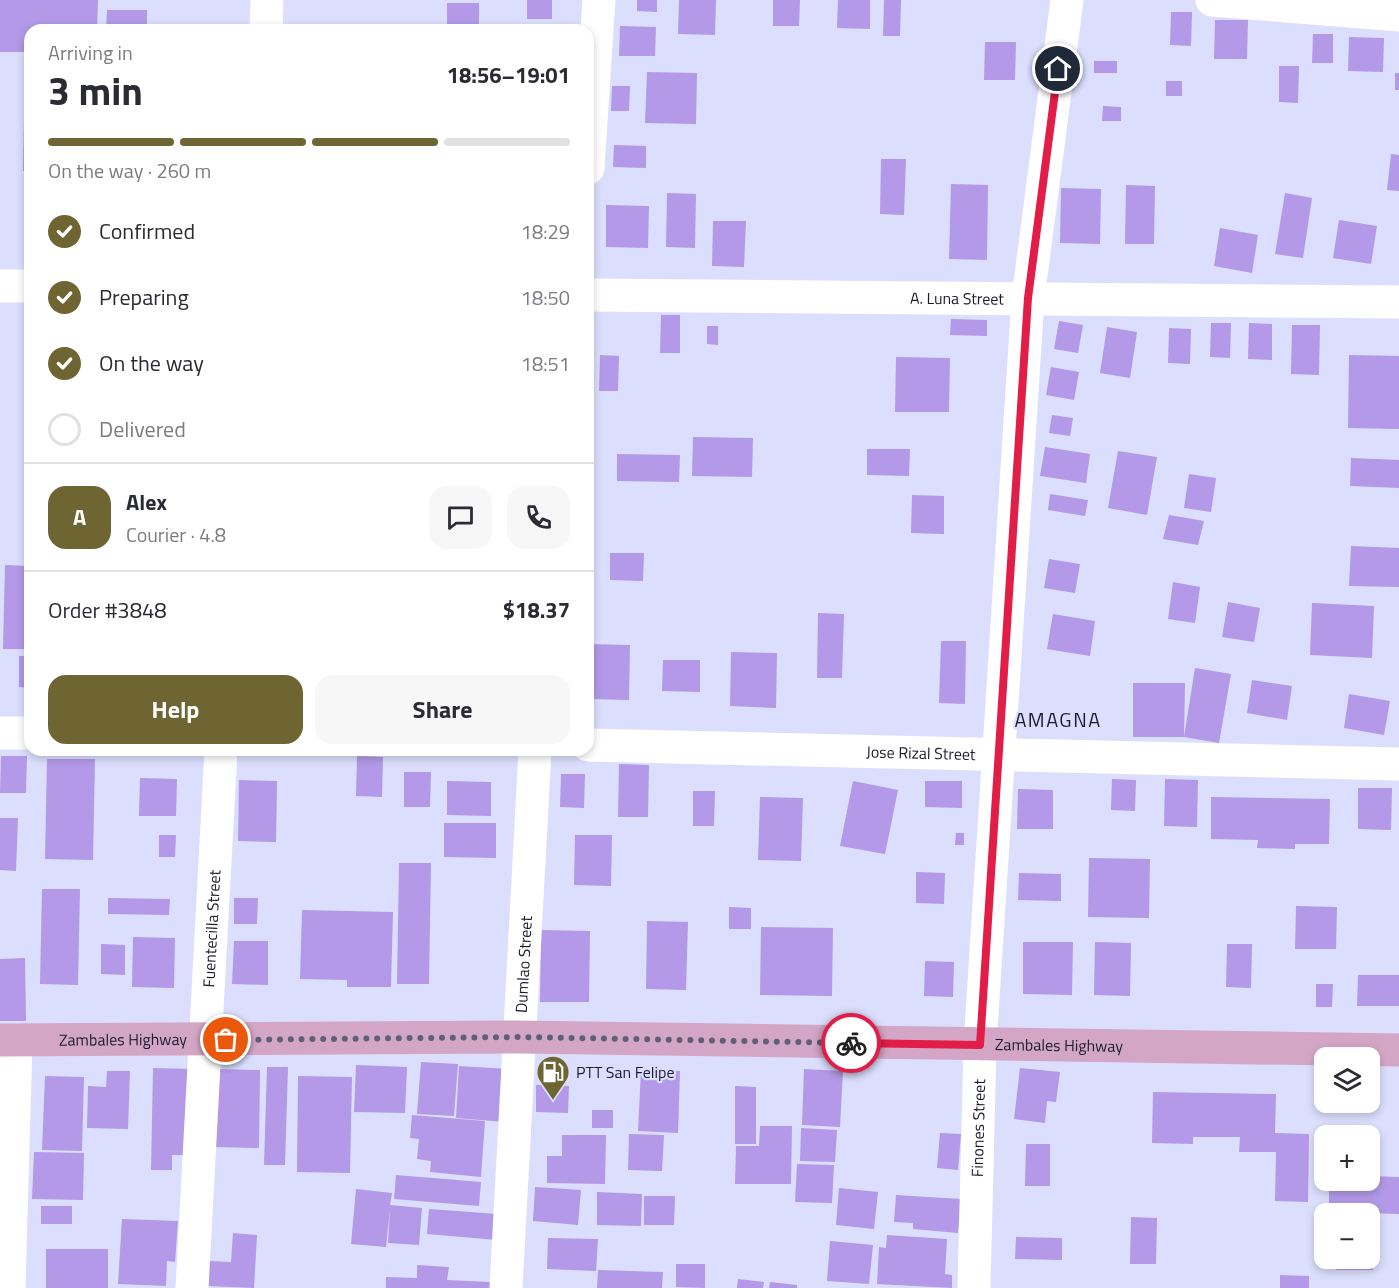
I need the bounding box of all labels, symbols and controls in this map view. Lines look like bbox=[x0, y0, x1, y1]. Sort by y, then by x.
text: Arriving in bbox=[48, 37, 133, 68]
pin bbox=[1032, 43, 1083, 94]
icon: home bbox=[1041, 52, 1074, 85]
text: 18:56–19:01 bbox=[447, 58, 570, 92]
text: 3 min bbox=[48, 61, 143, 120]
text: On the way · 260 m bbox=[48, 155, 211, 186]
text: Confirmed bbox=[99, 214, 195, 248]
icon: check bbox=[48, 215, 81, 248]
text: 18:29 bbox=[521, 216, 570, 247]
text: Preparing bbox=[99, 280, 189, 314]
icon: check bbox=[48, 281, 81, 314]
text: 18:50 bbox=[521, 282, 570, 313]
street label: A. Luna Street bbox=[910, 286, 1005, 311]
text: On the way bbox=[99, 346, 204, 380]
icon: check bbox=[48, 347, 81, 380]
text: 18:51 bbox=[521, 348, 570, 379]
text: Delivered bbox=[99, 412, 186, 446]
text: Alex bbox=[126, 485, 167, 519]
button: chat bbox=[429, 486, 492, 549]
button: phone bbox=[507, 486, 570, 549]
text: A bbox=[73, 500, 86, 534]
text: Courier · 4.8 bbox=[126, 519, 226, 550]
text: Order #3848 bbox=[48, 593, 167, 627]
text: $18.37 bbox=[503, 593, 570, 627]
button: Help bbox=[48, 675, 303, 744]
button: Share bbox=[315, 675, 570, 744]
district label: AMAGNA bbox=[1014, 704, 1102, 735]
street label: Jose Rizal Street bbox=[866, 740, 976, 766]
street label: Fuentecilla Street bbox=[196, 869, 227, 988]
street label: Dumlao Street bbox=[509, 915, 538, 1014]
courier bbox=[821, 1013, 881, 1073]
pin bbox=[200, 1014, 251, 1065]
icon: bag bbox=[209, 1023, 242, 1056]
street label: Zambales Highway bbox=[59, 1027, 187, 1052]
icon: bike bbox=[835, 1027, 868, 1060]
street label: Zambales Highway bbox=[995, 1032, 1123, 1058]
map controls bbox=[1314, 1047, 1380, 1269]
button: layers bbox=[1314, 1047, 1380, 1113]
fuel station icon: PTT San Felipe bbox=[535, 1054, 571, 1101]
place label: PTT San Felipe bbox=[576, 1060, 675, 1084]
street label: Finones Street bbox=[965, 1078, 991, 1177]
button: + bbox=[1314, 1125, 1380, 1191]
button: − bbox=[1314, 1203, 1380, 1269]

